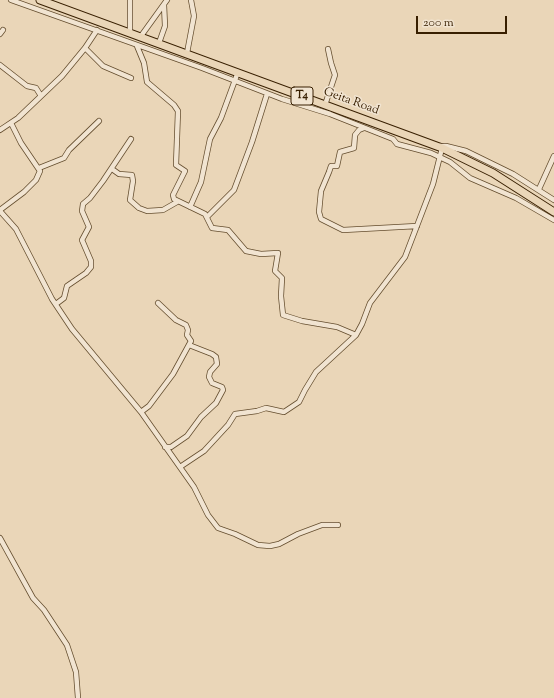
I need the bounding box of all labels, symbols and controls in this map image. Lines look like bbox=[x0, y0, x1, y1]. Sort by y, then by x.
scale bar bbox=[418, 8, 509, 34]
text: 200 m bbox=[423, 14, 454, 32]
street label: Geita Road bbox=[321, 85, 381, 119]
road number: T4 bbox=[291, 87, 313, 105]

